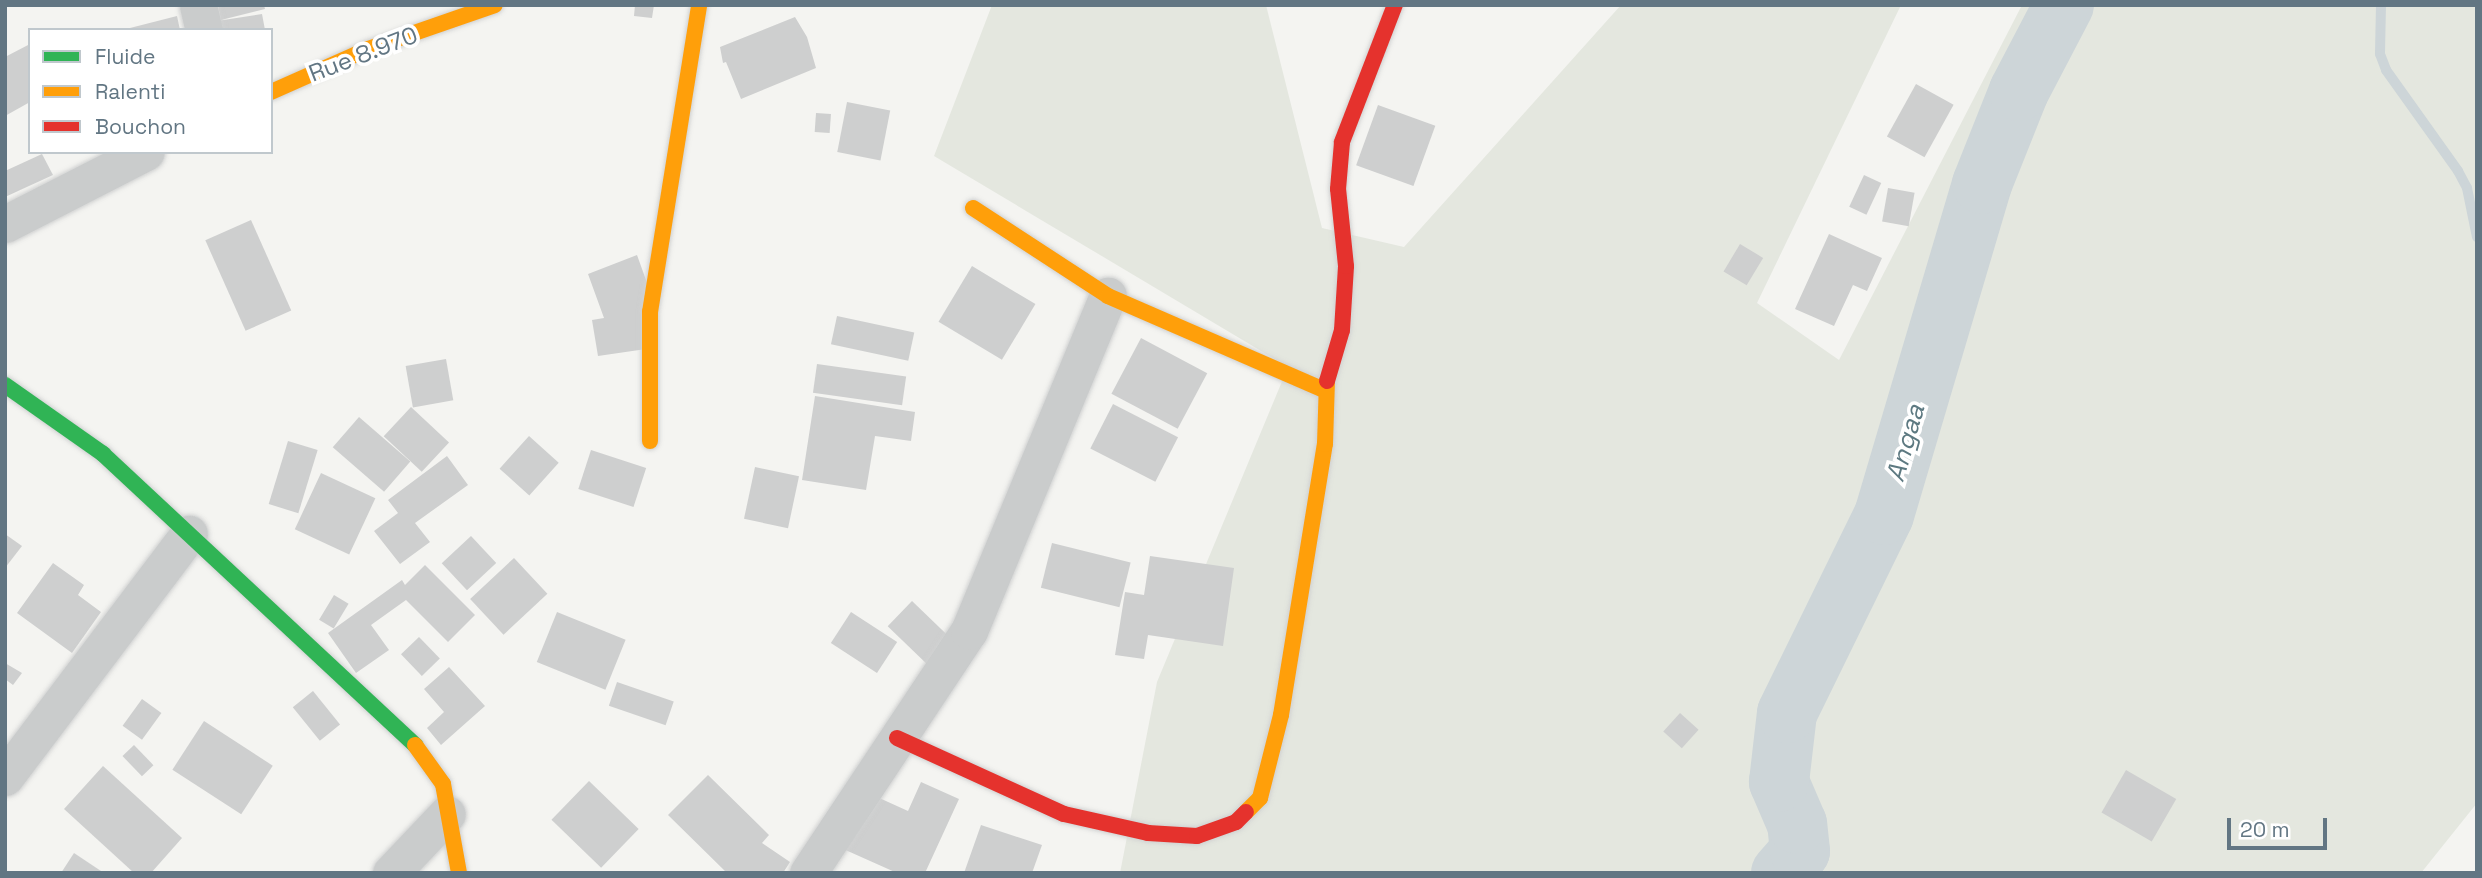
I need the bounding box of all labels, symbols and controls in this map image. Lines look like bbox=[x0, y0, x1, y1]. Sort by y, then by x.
street label: Rue 8.970 bbox=[305, 20, 421, 88]
legend bbox=[28, 28, 273, 154]
text: Fluide bbox=[95, 43, 155, 70]
text: Ralenti bbox=[95, 78, 165, 105]
text: Bouchon bbox=[95, 113, 186, 140]
water label: Angaa bbox=[1880, 401, 1932, 485]
scale bar bbox=[2230, 804, 2330, 848]
text: 20 m bbox=[2240, 816, 2290, 843]

